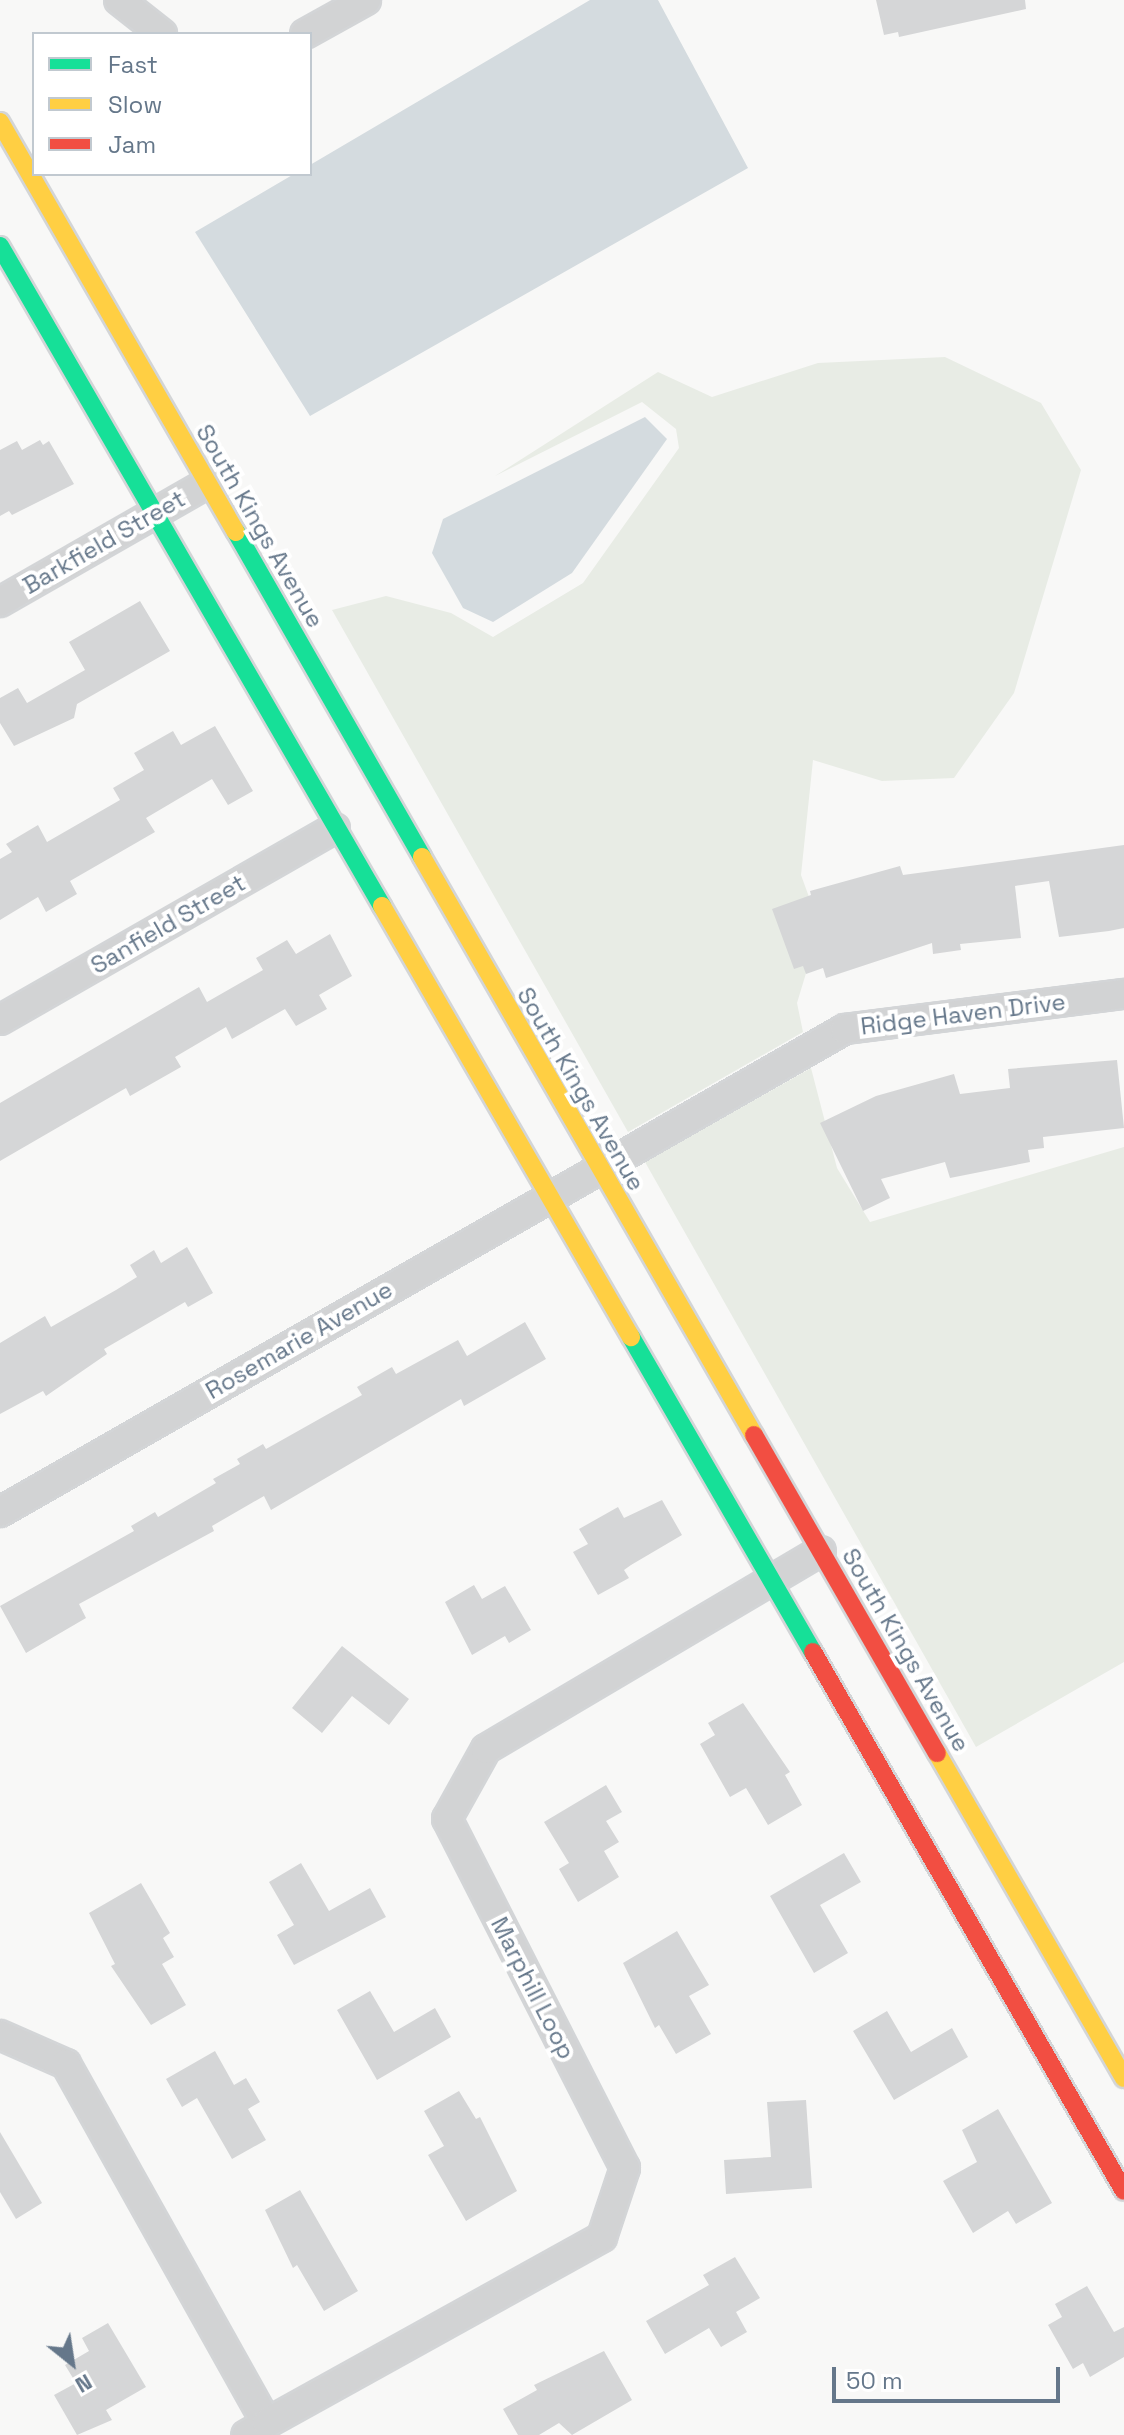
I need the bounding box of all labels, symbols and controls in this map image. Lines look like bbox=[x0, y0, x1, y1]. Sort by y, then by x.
legend bbox=[32, 32, 312, 176]
text: Fast bbox=[108, 49, 158, 80]
text: Slow bbox=[108, 89, 162, 120]
text: Jam bbox=[108, 129, 156, 160]
street label: South Kings Avenue bbox=[190, 419, 330, 633]
street label: Barkfield Street bbox=[18, 484, 190, 600]
street label: Sanfield Street bbox=[86, 868, 250, 980]
street label: South Kings Avenue bbox=[511, 982, 651, 1196]
street label: Ridge Haven Drive bbox=[859, 987, 1067, 1041]
street label: Rosemarie Avenue bbox=[200, 1275, 398, 1405]
street label: South Kings Avenue bbox=[836, 1543, 976, 1757]
street label: Marphill Loop bbox=[485, 1912, 581, 2064]
north arrow bbox=[32, 2323, 112, 2403]
scale bar bbox=[836, 2351, 1064, 2401]
text: 50 m bbox=[846, 2365, 903, 2396]
text: N bbox=[71, 2368, 97, 2400]

